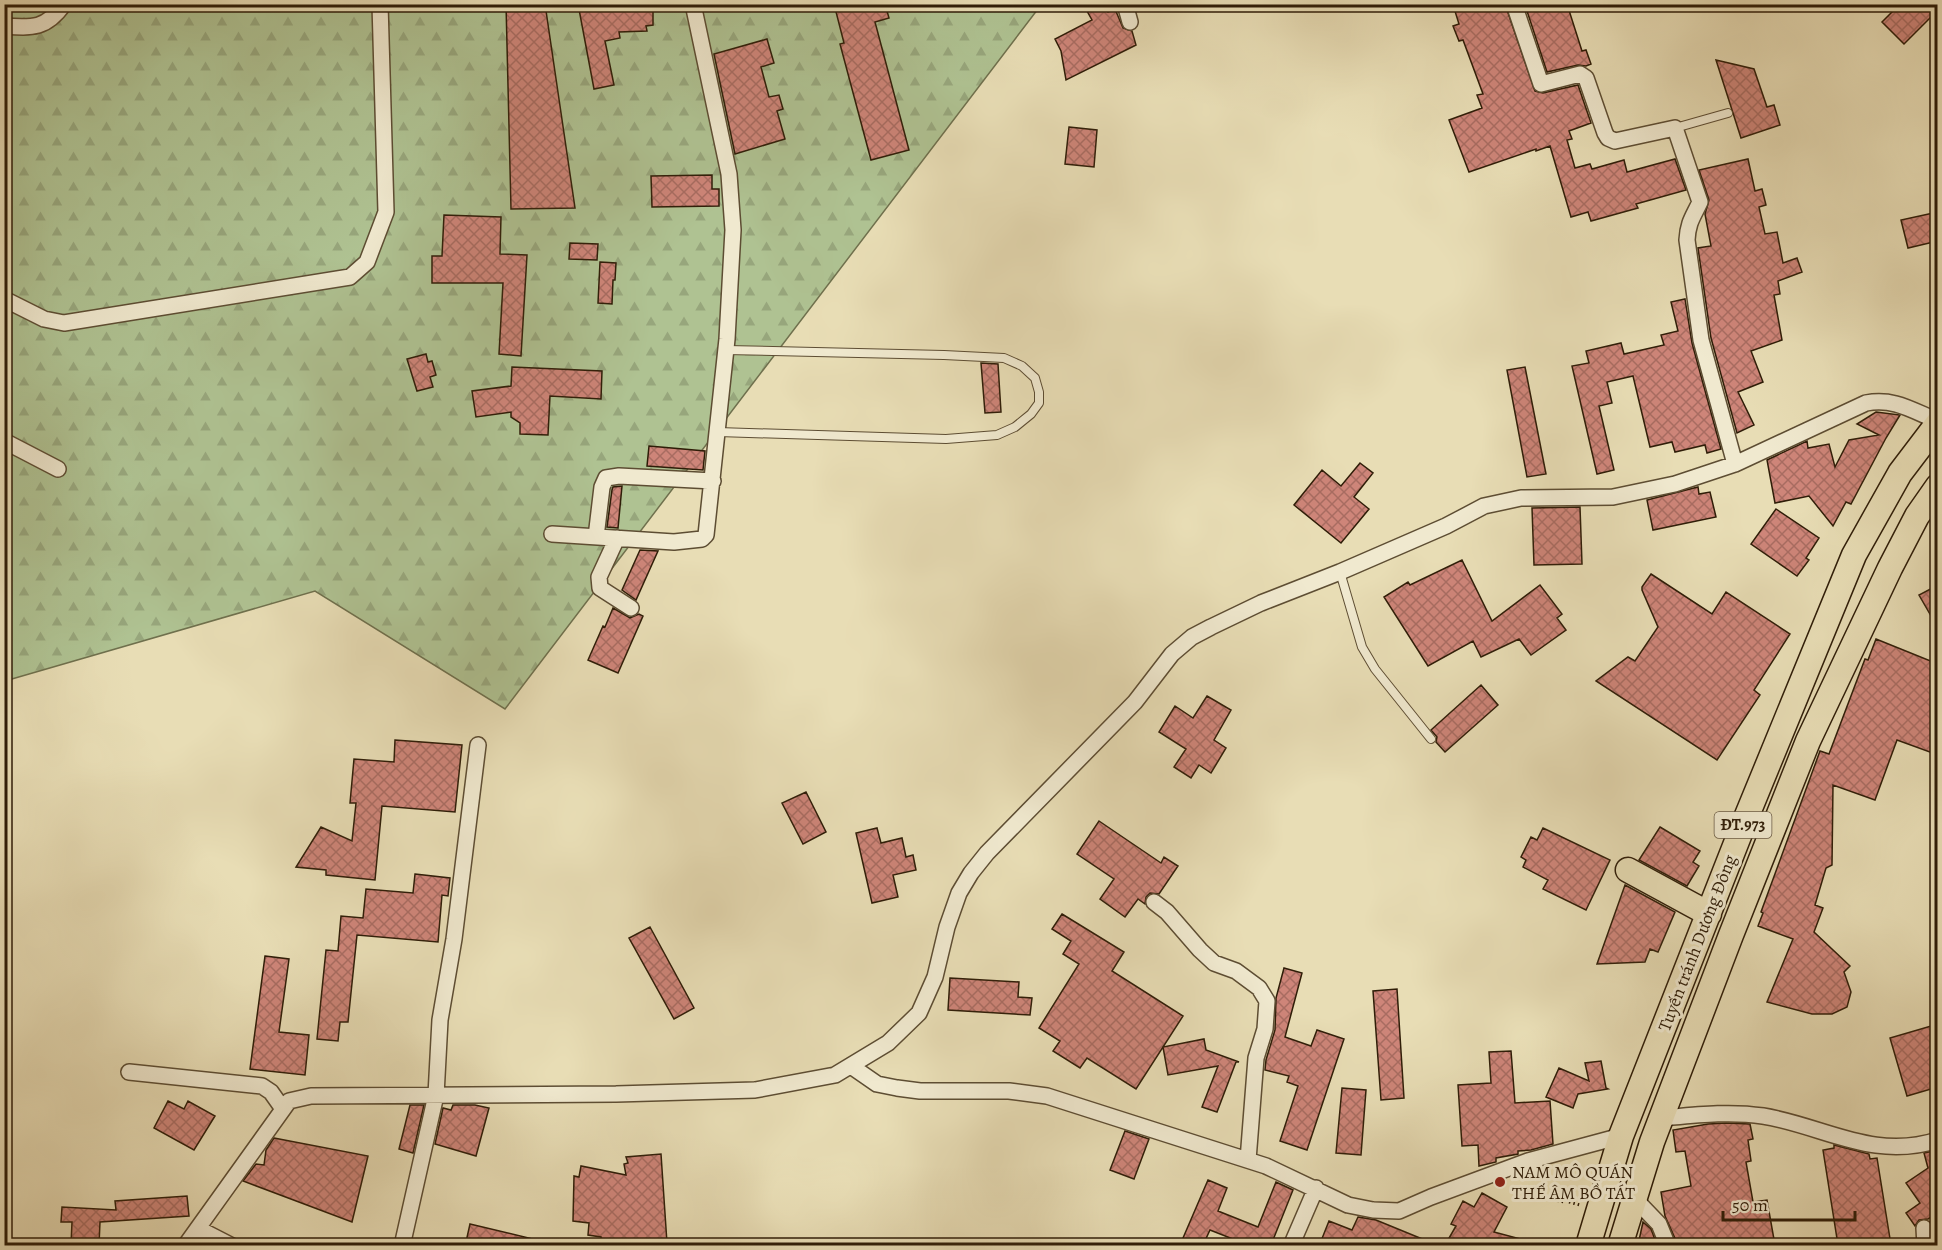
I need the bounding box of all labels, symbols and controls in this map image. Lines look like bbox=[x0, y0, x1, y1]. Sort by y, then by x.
road number: ĐT.973 bbox=[1714, 812, 1772, 838]
street label: Tuyến tránh Dương Đông bbox=[1652, 851, 1742, 1035]
place label: NAM MÔ QUÁN THẾ ÂM BỒ TÁT bbox=[1512, 1160, 1635, 1205]
marker: NAM MÔ QUÁN THẾ ÂM BỒ TÁT bbox=[1493, 1175, 1507, 1189]
scale bar bbox=[1723, 1184, 1855, 1222]
text: 50 m bbox=[1732, 1193, 1768, 1217]

